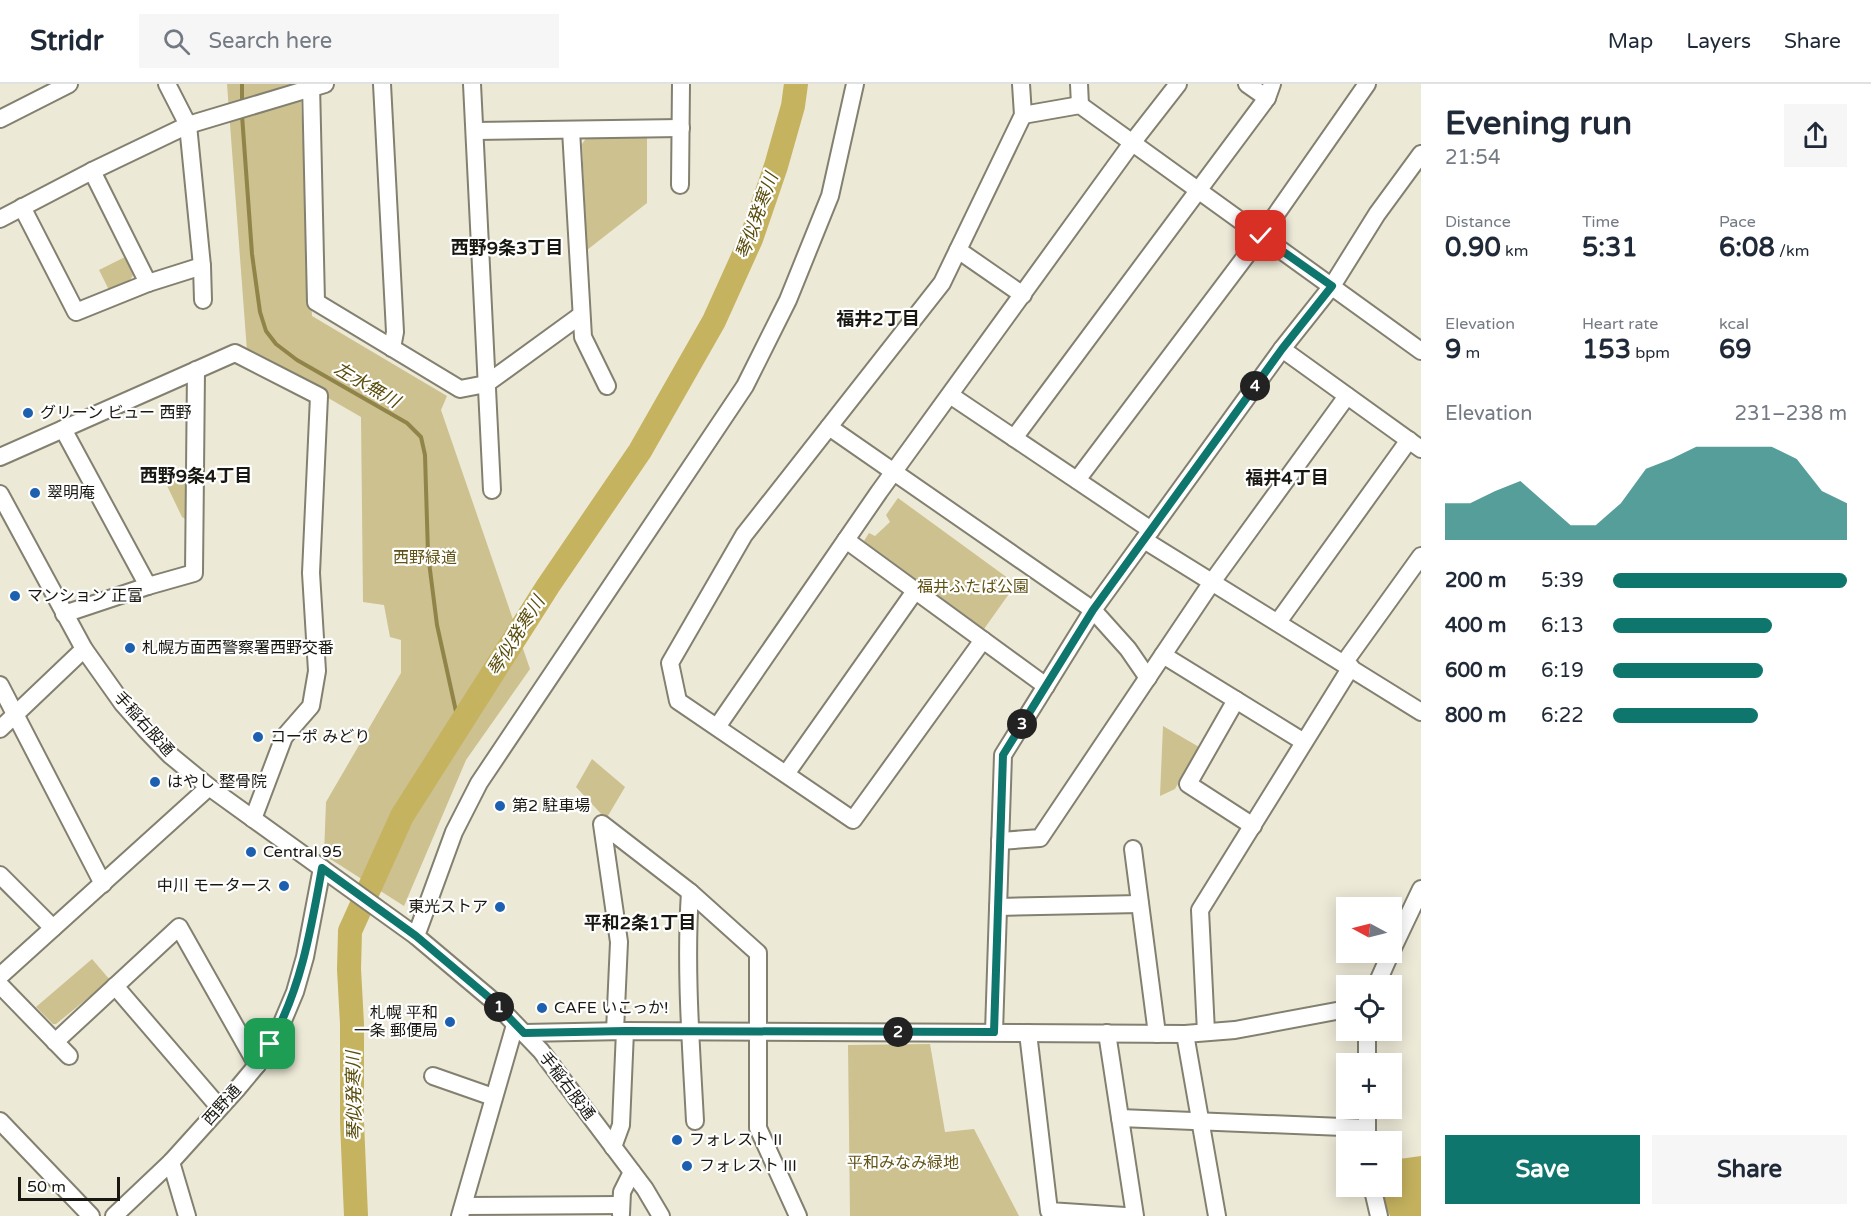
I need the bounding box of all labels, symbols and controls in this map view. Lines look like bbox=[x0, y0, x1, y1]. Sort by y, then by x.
search box bbox=[139, 14, 559, 68]
text: Stridr bbox=[30, 24, 103, 58]
icon: search bbox=[160, 25, 193, 58]
text: Search here bbox=[208, 28, 332, 54]
text: Map bbox=[1608, 29, 1653, 54]
text: Layers bbox=[1686, 29, 1751, 54]
text: Share bbox=[1784, 29, 1841, 54]
text: Evening run bbox=[1445, 104, 1632, 143]
button: share bbox=[1784, 104, 1847, 167]
text: 21:54 bbox=[1445, 146, 1500, 170]
water label: 琴似発寒川 bbox=[731, 168, 783, 262]
pin bbox=[1235, 210, 1286, 261]
text: Distance bbox=[1445, 212, 1511, 232]
text: Time bbox=[1582, 212, 1619, 232]
text: Pace bbox=[1719, 212, 1756, 232]
icon: check bbox=[1244, 219, 1277, 252]
text: 0.90 bbox=[1445, 232, 1501, 263]
text: 5:31 bbox=[1582, 232, 1638, 263]
text: 6:08 bbox=[1719, 232, 1775, 263]
district label: 西野9条3丁目 bbox=[451, 237, 563, 259]
text: km bbox=[1501, 241, 1528, 261]
text: /km bbox=[1775, 241, 1809, 261]
district label: 福井2丁目 bbox=[836, 308, 920, 330]
text: Elevation bbox=[1445, 314, 1515, 334]
text: Heart rate bbox=[1582, 314, 1658, 334]
text: kcal bbox=[1719, 314, 1749, 334]
text: 9 bbox=[1445, 334, 1461, 365]
text: 153 bbox=[1582, 334, 1631, 365]
text: 69 bbox=[1719, 334, 1752, 365]
text: m bbox=[1461, 343, 1480, 363]
text: bpm bbox=[1631, 343, 1670, 363]
water label: 左水無川 bbox=[330, 357, 405, 414]
pin: 4 bbox=[1240, 371, 1270, 401]
text: 4 bbox=[1250, 376, 1260, 396]
text: Elevation bbox=[1445, 402, 1532, 426]
text: 231–238 m bbox=[1734, 402, 1847, 426]
place label: グリーン ビュー 西野 bbox=[40, 403, 192, 423]
marker: グリーン ビュー 西野 bbox=[21, 406, 35, 420]
district label: 西野9条4丁目 bbox=[140, 465, 252, 487]
district label: 福井4丁目 bbox=[1245, 467, 1329, 489]
place label: 翠明庵 bbox=[47, 483, 95, 503]
marker: 翠明庵 bbox=[28, 486, 42, 500]
park label: 西野緑道 bbox=[393, 548, 457, 568]
text: 200 m bbox=[1445, 569, 1506, 593]
text: 5:39 bbox=[1541, 569, 1584, 593]
park label: 福井ふたば公園 bbox=[917, 577, 1029, 597]
place label: マンション 正富 bbox=[27, 586, 143, 606]
marker: マンション 正富 bbox=[8, 589, 22, 603]
water label: 琴似発寒川 bbox=[483, 590, 550, 680]
text: 400 m bbox=[1445, 614, 1506, 638]
text: 6:13 bbox=[1541, 614, 1584, 638]
place label: 札幌方面西警察署西野交番 bbox=[142, 638, 334, 658]
marker: 札幌方面西警察署西野交番 bbox=[123, 641, 137, 655]
text: 600 m bbox=[1445, 659, 1506, 683]
text: 6:19 bbox=[1541, 659, 1584, 683]
street label: 手稲右股通 bbox=[110, 688, 178, 760]
text: 800 m bbox=[1445, 704, 1506, 728]
text: 6:22 bbox=[1541, 704, 1584, 728]
pin: 3 bbox=[1007, 709, 1037, 739]
text: 3 bbox=[1017, 714, 1027, 734]
place label: コーポ みどり bbox=[270, 727, 370, 747]
marker: コーポ みどり bbox=[251, 730, 265, 744]
place label: はやし 整骨院 bbox=[167, 772, 267, 792]
marker: はやし 整骨院 bbox=[148, 775, 162, 789]
place label: 第2 駐車場 bbox=[512, 796, 590, 816]
marker: 第2 駐車場 bbox=[493, 799, 507, 813]
place label: Central 95 bbox=[263, 842, 342, 862]
marker: Central 95 bbox=[244, 845, 258, 859]
place label: 中川 モータース bbox=[157, 876, 272, 896]
marker: 中川 モータース bbox=[277, 879, 291, 893]
place label: 東光ストア bbox=[408, 897, 488, 917]
north arrow bbox=[1336, 897, 1402, 963]
map controls bbox=[1336, 897, 1402, 1197]
marker: 東光ストア bbox=[493, 900, 507, 914]
district label: 平和2条1丁目 bbox=[584, 912, 696, 934]
button: locate bbox=[1336, 975, 1402, 1041]
pin: 1 bbox=[484, 992, 514, 1022]
text: 1 bbox=[494, 997, 504, 1017]
place label: CAFE いこっか! bbox=[554, 998, 669, 1018]
marker: CAFE いこっか! bbox=[535, 1001, 549, 1015]
place label: 札幌 平和 一条 郵便局 bbox=[354, 1003, 438, 1041]
marker: 札幌 平和 一条 郵便局 bbox=[443, 1015, 457, 1029]
pin: 2 bbox=[883, 1017, 913, 1047]
pin bbox=[244, 1018, 295, 1069]
text: 2 bbox=[893, 1022, 903, 1042]
icon: arrive bbox=[253, 1027, 286, 1060]
street label: 手稲右股通 bbox=[535, 1048, 599, 1124]
water label: 琴似発寒川 bbox=[342, 1049, 366, 1141]
button: + bbox=[1336, 1053, 1402, 1119]
street label: 西野通 bbox=[199, 1080, 245, 1130]
place label: フォレスト II bbox=[689, 1130, 782, 1150]
button: − bbox=[1336, 1131, 1402, 1197]
marker: フォレスト II bbox=[670, 1133, 684, 1147]
button: Save bbox=[1445, 1135, 1640, 1204]
button: Share bbox=[1652, 1135, 1847, 1204]
park label: 平和みなみ緑地 bbox=[847, 1153, 959, 1173]
place label: フォレスト III bbox=[699, 1156, 797, 1176]
marker: フォレスト III bbox=[680, 1159, 694, 1173]
scale bar bbox=[18, 1174, 120, 1202]
text: 50 m bbox=[27, 1177, 66, 1197]

